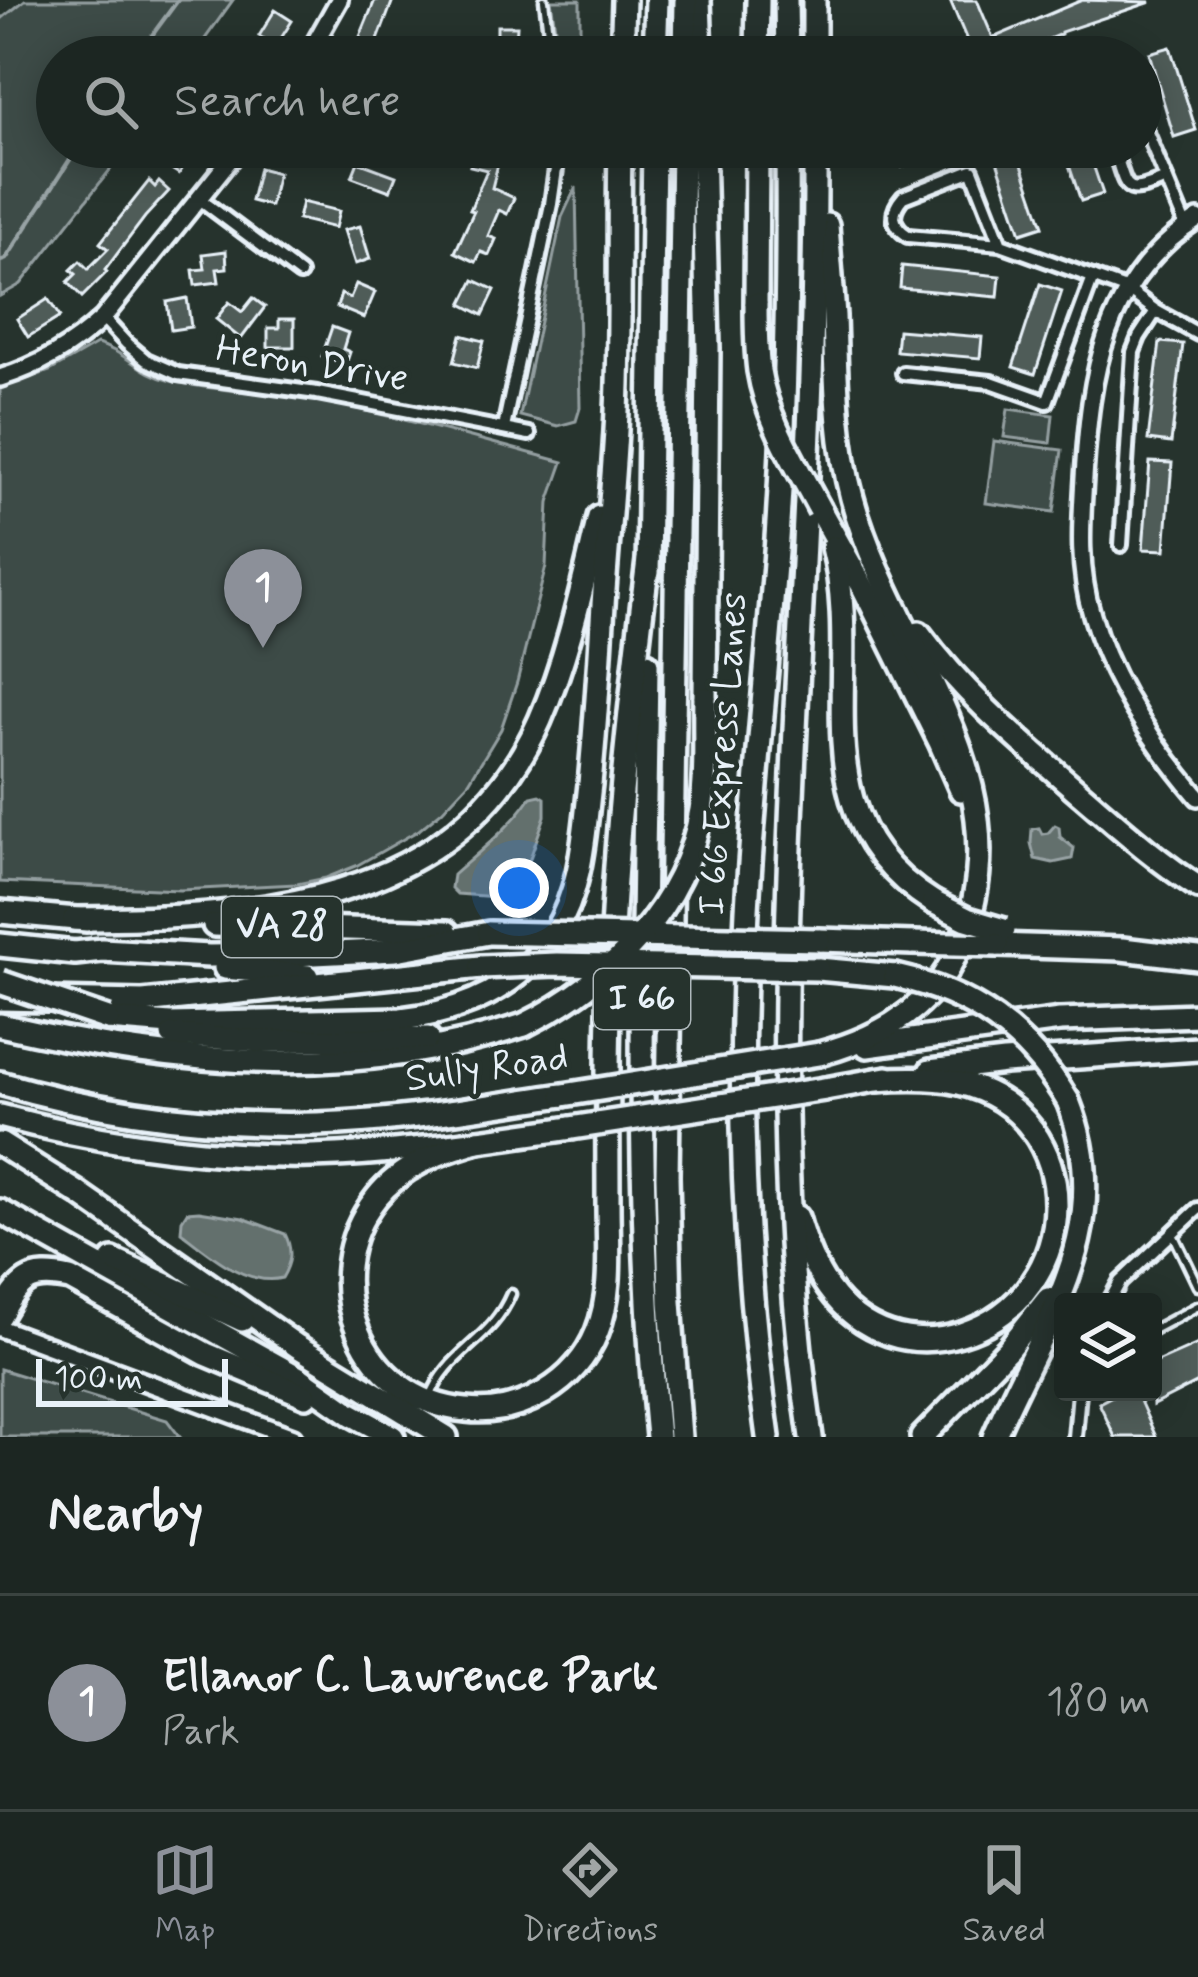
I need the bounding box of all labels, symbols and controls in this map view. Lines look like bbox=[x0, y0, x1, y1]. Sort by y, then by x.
search box bbox=[36, 36, 1162, 168]
icon: search bbox=[78, 69, 144, 135]
text: Search here bbox=[174, 73, 401, 132]
street label: Heron Drive bbox=[212, 325, 412, 405]
pin: 1 bbox=[224, 549, 302, 648]
street label: I 66 Express Lanes bbox=[687, 590, 761, 918]
your location bbox=[489, 858, 549, 918]
road number: VA 28 bbox=[222, 897, 342, 957]
road number: I 66 bbox=[594, 969, 690, 1029]
street label: Sully Road bbox=[403, 1032, 571, 1106]
map controls bbox=[1054, 1293, 1162, 1401]
button: layers bbox=[1054, 1293, 1162, 1401]
scale bar bbox=[36, 1353, 228, 1406]
text: 100 m bbox=[54, 1358, 143, 1402]
text: Nearby bbox=[48, 1482, 203, 1548]
text: Ellanor C. Lawrence Park bbox=[162, 1648, 658, 1707]
text: 1 bbox=[78, 1677, 96, 1728]
text: 180 m bbox=[1046, 1677, 1150, 1728]
text: Park bbox=[162, 1707, 240, 1758]
tab: Map bbox=[152, 1837, 218, 1953]
tab: Directions bbox=[522, 1837, 658, 1953]
tab: Saved bbox=[962, 1837, 1046, 1953]

